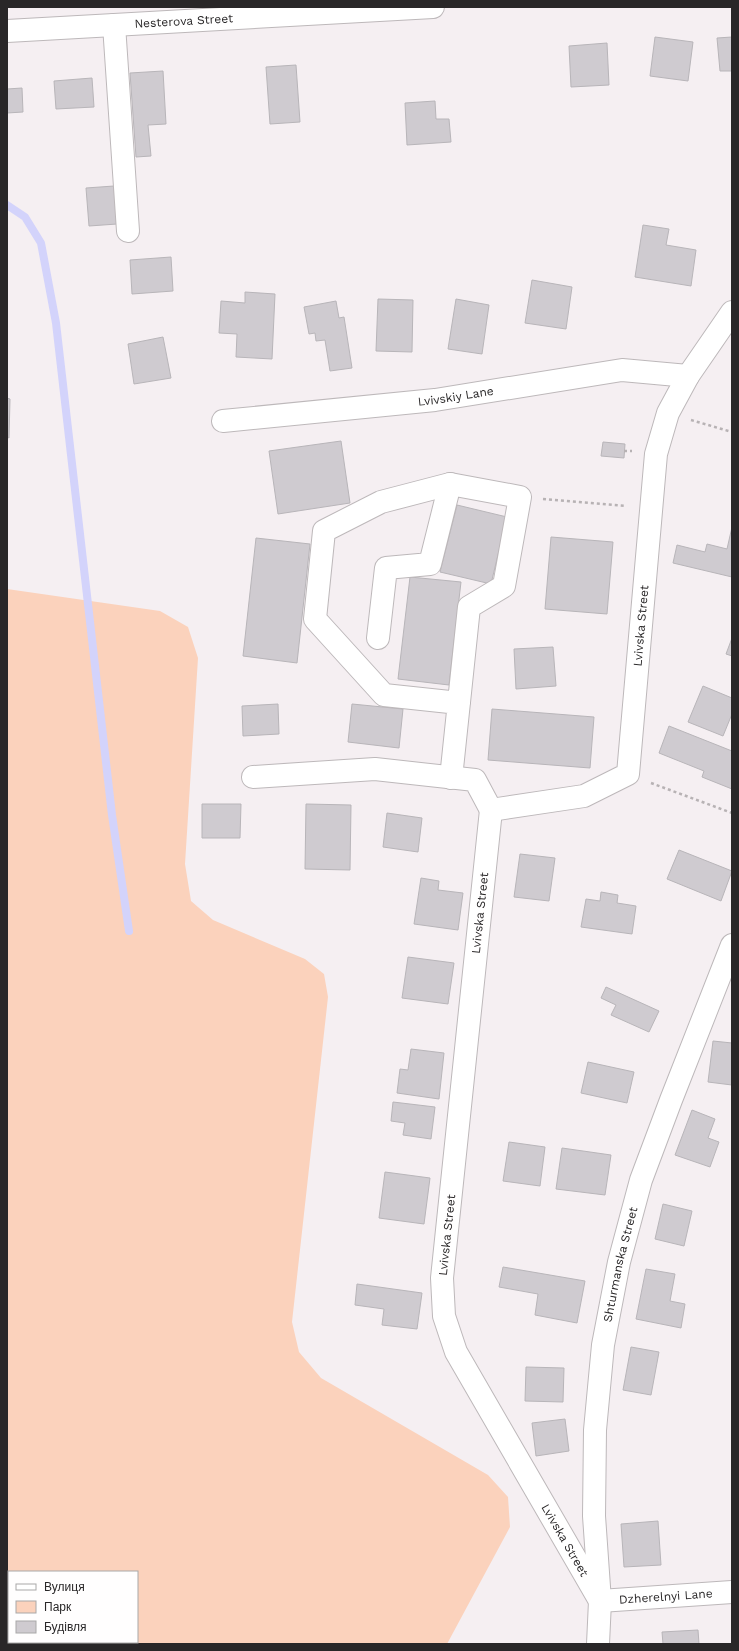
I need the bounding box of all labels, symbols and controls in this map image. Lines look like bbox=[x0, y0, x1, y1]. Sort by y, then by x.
street label: Nesterova Street bbox=[134, 11, 233, 31]
street label: Lvivskiy Lane bbox=[417, 384, 495, 409]
street label: Lvivska Street bbox=[630, 585, 651, 667]
street label: Lvivska Street bbox=[469, 872, 491, 954]
street label: Lvivska Street bbox=[436, 1194, 458, 1276]
street label: Shturmanska Street bbox=[601, 1205, 640, 1323]
street label: Lvivska Street bbox=[538, 1501, 591, 1579]
legend bbox=[8, 1571, 138, 1643]
text: Вулиця bbox=[44, 1580, 85, 1594]
street label: Dzherelnyi Lane bbox=[619, 1586, 713, 1607]
text: Парк bbox=[44, 1600, 72, 1614]
text: Будівля bbox=[44, 1620, 86, 1634]

